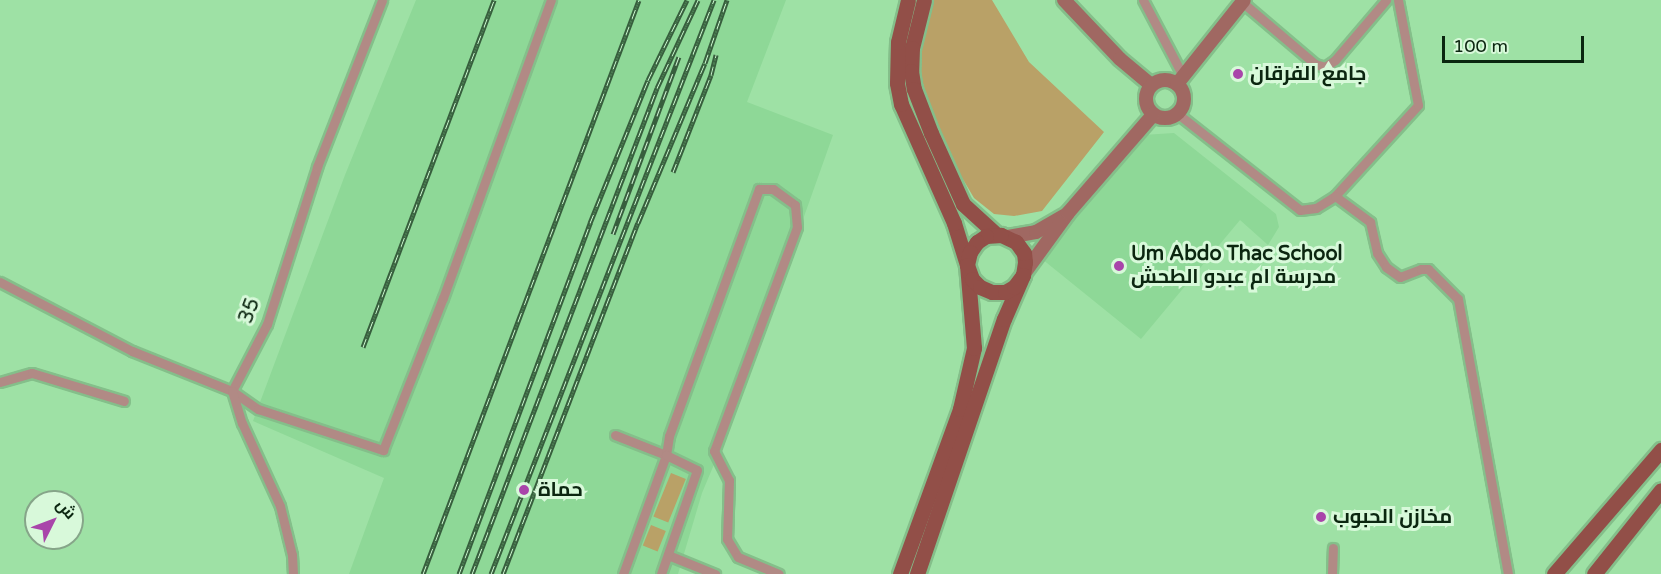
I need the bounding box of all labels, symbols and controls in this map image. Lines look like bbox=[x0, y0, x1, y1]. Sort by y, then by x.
scale bar bbox=[1445, 24, 1588, 62]
text: 100 m bbox=[1453, 35, 1508, 57]
place label: جامع الفرقان bbox=[1250, 62, 1366, 86]
marker: جامع الفرقان bbox=[1231, 67, 1245, 81]
place label: Um Abdo Thac School مدرسة ام عبدو الطحش bbox=[1131, 243, 1343, 290]
marker: Um Abdo Thac School مدرسة ام عبدو الطحش bbox=[1112, 259, 1126, 273]
street label: 35 bbox=[234, 295, 266, 327]
place label: حماة bbox=[538, 478, 583, 502]
marker: حماة bbox=[515, 481, 533, 499]
north arrow bbox=[24, 490, 84, 550]
text: ش bbox=[52, 495, 80, 524]
place label: مخازن الحبوب bbox=[1333, 505, 1452, 529]
marker: مخازن الحبوب bbox=[1314, 510, 1328, 524]

